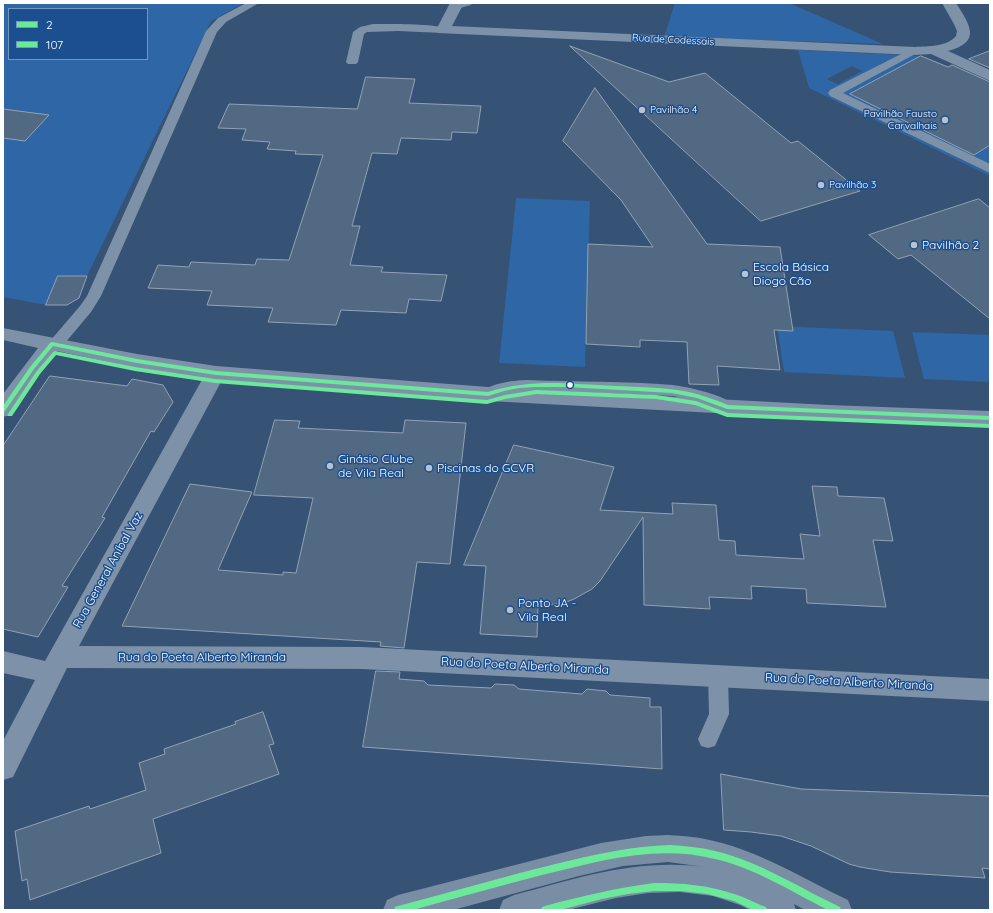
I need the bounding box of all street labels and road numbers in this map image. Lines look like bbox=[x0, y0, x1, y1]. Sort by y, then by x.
street label: Rua de Codessais bbox=[632, 32, 714, 48]
street label: Rua General Aníbal Vaz bbox=[70, 509, 146, 631]
street label: Rua do Poeta Alberto Miranda bbox=[118, 650, 286, 664]
street label: Rua do Poeta Alberto Miranda bbox=[441, 654, 609, 678]
street label: Rua do Poeta Alberto Miranda bbox=[765, 670, 933, 694]

